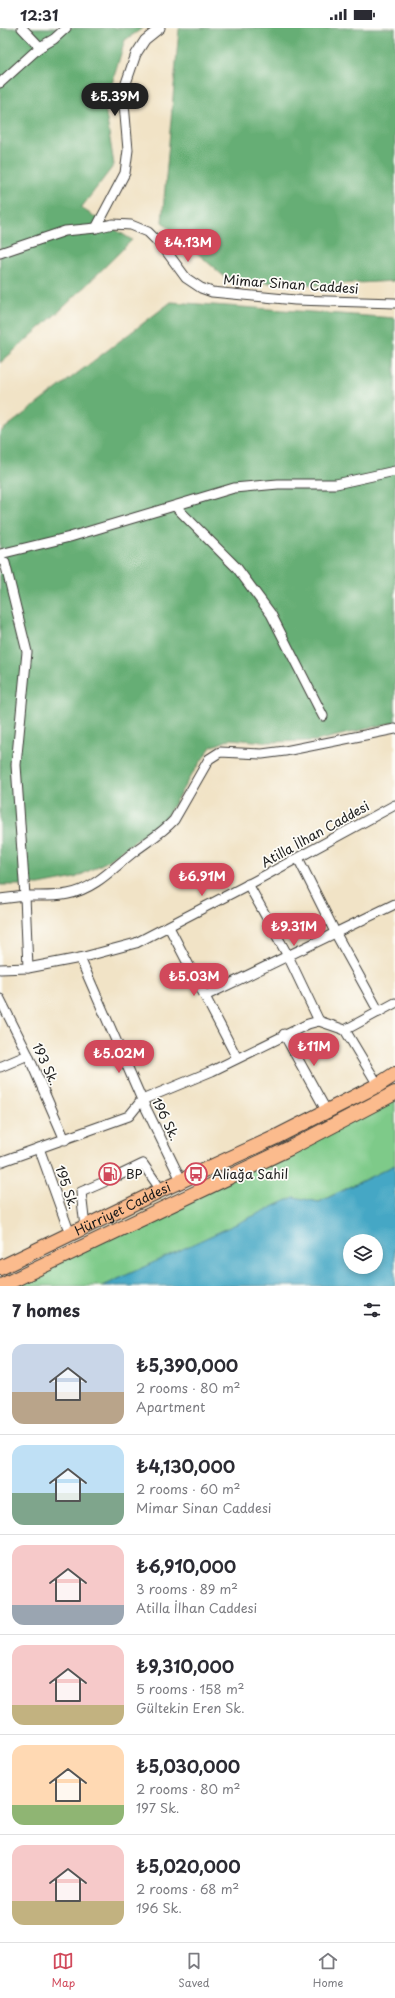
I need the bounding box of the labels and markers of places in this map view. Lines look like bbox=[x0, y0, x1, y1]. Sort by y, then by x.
pin: ₺5.39M bbox=[82, 83, 148, 117]
pin: ₺4.13M bbox=[155, 229, 221, 263]
pin: ₺6.91M bbox=[169, 863, 235, 897]
pin: ₺9.31M bbox=[261, 913, 327, 947]
pin: ₺5.03M bbox=[161, 963, 227, 997]
pin: ₺11M bbox=[290, 1033, 338, 1067]
pin: ₺5.02M bbox=[86, 1040, 152, 1074]
fuel station icon: BP bbox=[97, 1161, 123, 1187]
bus stop icon: Aliağa Sahil bbox=[183, 1161, 209, 1187]
place label: BP bbox=[126, 1164, 143, 1183]
place label: Aliağa Sahil bbox=[212, 1164, 288, 1183]

